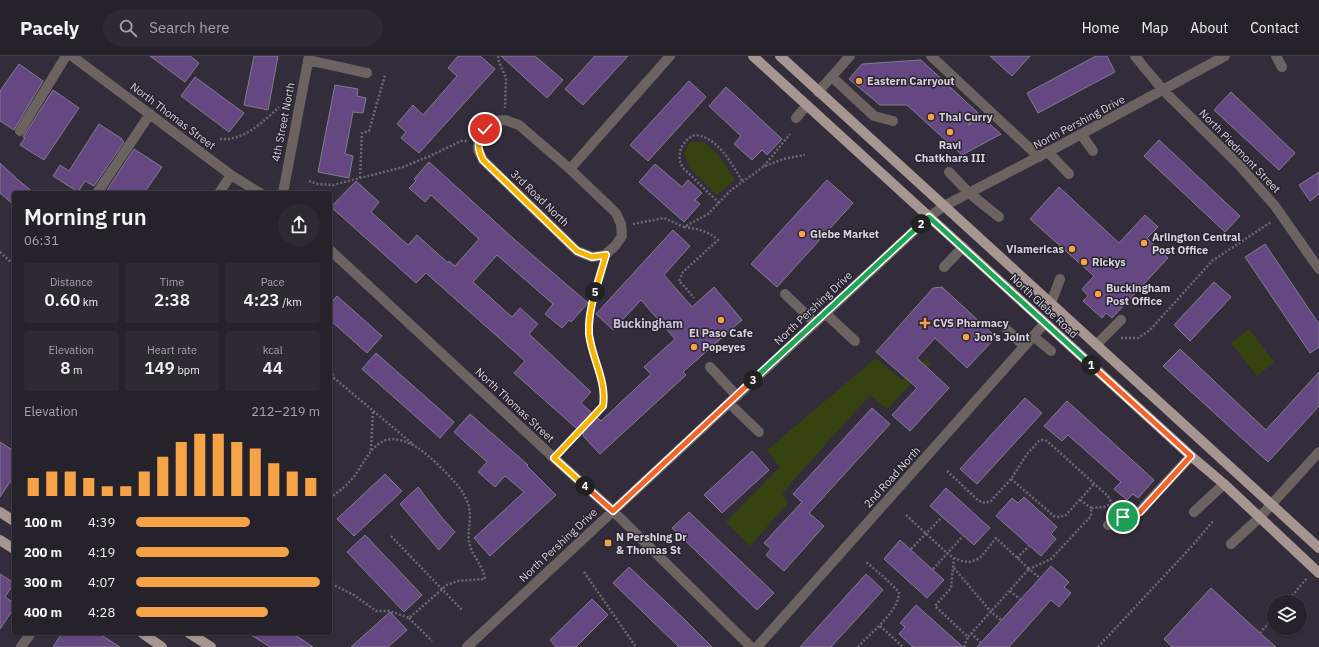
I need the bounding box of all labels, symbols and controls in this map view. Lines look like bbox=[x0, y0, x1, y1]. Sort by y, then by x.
search box bbox=[103, 10, 383, 46]
text: Pacely bbox=[20, 16, 79, 40]
icon: search bbox=[117, 17, 139, 39]
text: Search here bbox=[149, 18, 230, 37]
text: Home bbox=[1082, 19, 1119, 37]
text: Map bbox=[1141, 19, 1168, 37]
text: About bbox=[1190, 19, 1228, 37]
text: Contact bbox=[1250, 19, 1299, 37]
place label: Eastern Carryout bbox=[867, 74, 954, 88]
marker: Eastern Carryout bbox=[854, 76, 864, 86]
street label: North Thomas Street bbox=[128, 79, 218, 153]
street label: 4th Street North bbox=[268, 81, 298, 163]
street label: North Pershing Drive bbox=[1031, 92, 1127, 152]
street label: North Piedmont Street bbox=[1196, 106, 1284, 196]
place label: Thai Curry bbox=[939, 110, 993, 124]
pin bbox=[468, 112, 502, 146]
marker: Thai Curry bbox=[926, 112, 936, 122]
icon: check bbox=[474, 118, 496, 140]
marker: Ravi Chatkhara III bbox=[945, 127, 955, 137]
place label: Ravi Chatkhara III bbox=[915, 138, 986, 165]
street label: 3rd Road North bbox=[508, 167, 572, 229]
text: Morning run bbox=[24, 202, 147, 231]
button: share bbox=[278, 204, 320, 246]
pin: 2 bbox=[911, 214, 931, 234]
text: 2 bbox=[918, 217, 924, 231]
place label: Glebe Market bbox=[810, 227, 879, 241]
marker: Glebe Market bbox=[797, 229, 807, 239]
place label: Arlington Central Post Office bbox=[1152, 230, 1241, 257]
text: 06:31 bbox=[24, 232, 59, 249]
marker: Arlington Central Post Office bbox=[1139, 238, 1149, 248]
place label: Viamericas bbox=[1006, 242, 1064, 256]
marker: Viamericas bbox=[1067, 244, 1077, 254]
place label: Rickys bbox=[1092, 255, 1126, 269]
marker: Rickys bbox=[1079, 257, 1089, 267]
street label: North Pershing Drive bbox=[771, 268, 855, 348]
street label: North Glebe Road bbox=[1007, 271, 1081, 341]
text: Distance bbox=[50, 275, 93, 289]
text: Time bbox=[160, 275, 184, 289]
text: Pace bbox=[261, 275, 285, 289]
place label: Buckingham Post Office bbox=[1106, 281, 1171, 308]
pin: 5 bbox=[585, 282, 605, 302]
text: 5 bbox=[592, 285, 598, 299]
text: 0.60 bbox=[44, 289, 80, 311]
text: 2:38 bbox=[154, 289, 190, 311]
text: 4:23 bbox=[244, 289, 280, 311]
marker: Buckingham Post Office bbox=[1093, 289, 1103, 299]
text: km bbox=[80, 295, 98, 309]
text: /km bbox=[280, 295, 302, 309]
marker: El Paso Cafe bbox=[716, 315, 726, 325]
district label: Buckingham bbox=[613, 316, 683, 331]
place label: CVS Pharmacy bbox=[933, 316, 1009, 330]
marker: CVS Pharmacy bbox=[920, 318, 930, 328]
place label: El Paso Cafe bbox=[689, 326, 753, 340]
place label: Jon’s Joint bbox=[974, 330, 1030, 344]
marker: Jon’s Joint bbox=[961, 332, 971, 342]
place label: Popeyes bbox=[702, 340, 746, 354]
marker: Popeyes bbox=[689, 342, 699, 352]
text: Elevation bbox=[49, 343, 94, 357]
text: Heart rate bbox=[147, 343, 197, 357]
text: kcal bbox=[263, 343, 283, 357]
pin: 1 bbox=[1081, 355, 1101, 375]
text: 8 bbox=[60, 357, 70, 379]
text: 149 bbox=[144, 357, 175, 379]
text: 44 bbox=[262, 357, 283, 379]
text: 1 bbox=[1088, 358, 1094, 372]
text: m bbox=[70, 363, 83, 377]
text: bpm bbox=[175, 363, 200, 377]
street label: North Thomas Street bbox=[473, 365, 558, 445]
pin: 3 bbox=[743, 370, 763, 390]
text: 3 bbox=[750, 373, 756, 387]
text: Elevation bbox=[24, 403, 78, 420]
text: 212–219 m bbox=[251, 403, 320, 420]
street label: 2nd Road North bbox=[861, 443, 923, 511]
pin: 4 bbox=[575, 476, 595, 496]
text: 4 bbox=[582, 479, 588, 493]
pin bbox=[1106, 500, 1140, 534]
street label: North Pershing Drive bbox=[516, 505, 600, 585]
icon: arrive bbox=[1112, 506, 1134, 528]
text: 100 m bbox=[24, 514, 62, 531]
text: 4:39 bbox=[88, 514, 115, 531]
place label: N Pershing Dr & Thomas St bbox=[616, 530, 687, 557]
marker: N Pershing Dr & Thomas St bbox=[603, 538, 613, 548]
text: 200 m bbox=[24, 544, 62, 561]
text: 4:19 bbox=[88, 544, 115, 561]
text: 300 m bbox=[24, 574, 62, 591]
text: 4:07 bbox=[88, 574, 115, 591]
map controls bbox=[1267, 595, 1307, 635]
button: layers bbox=[1267, 595, 1307, 635]
text: 400 m bbox=[24, 604, 62, 621]
text: 4:28 bbox=[88, 604, 115, 621]

